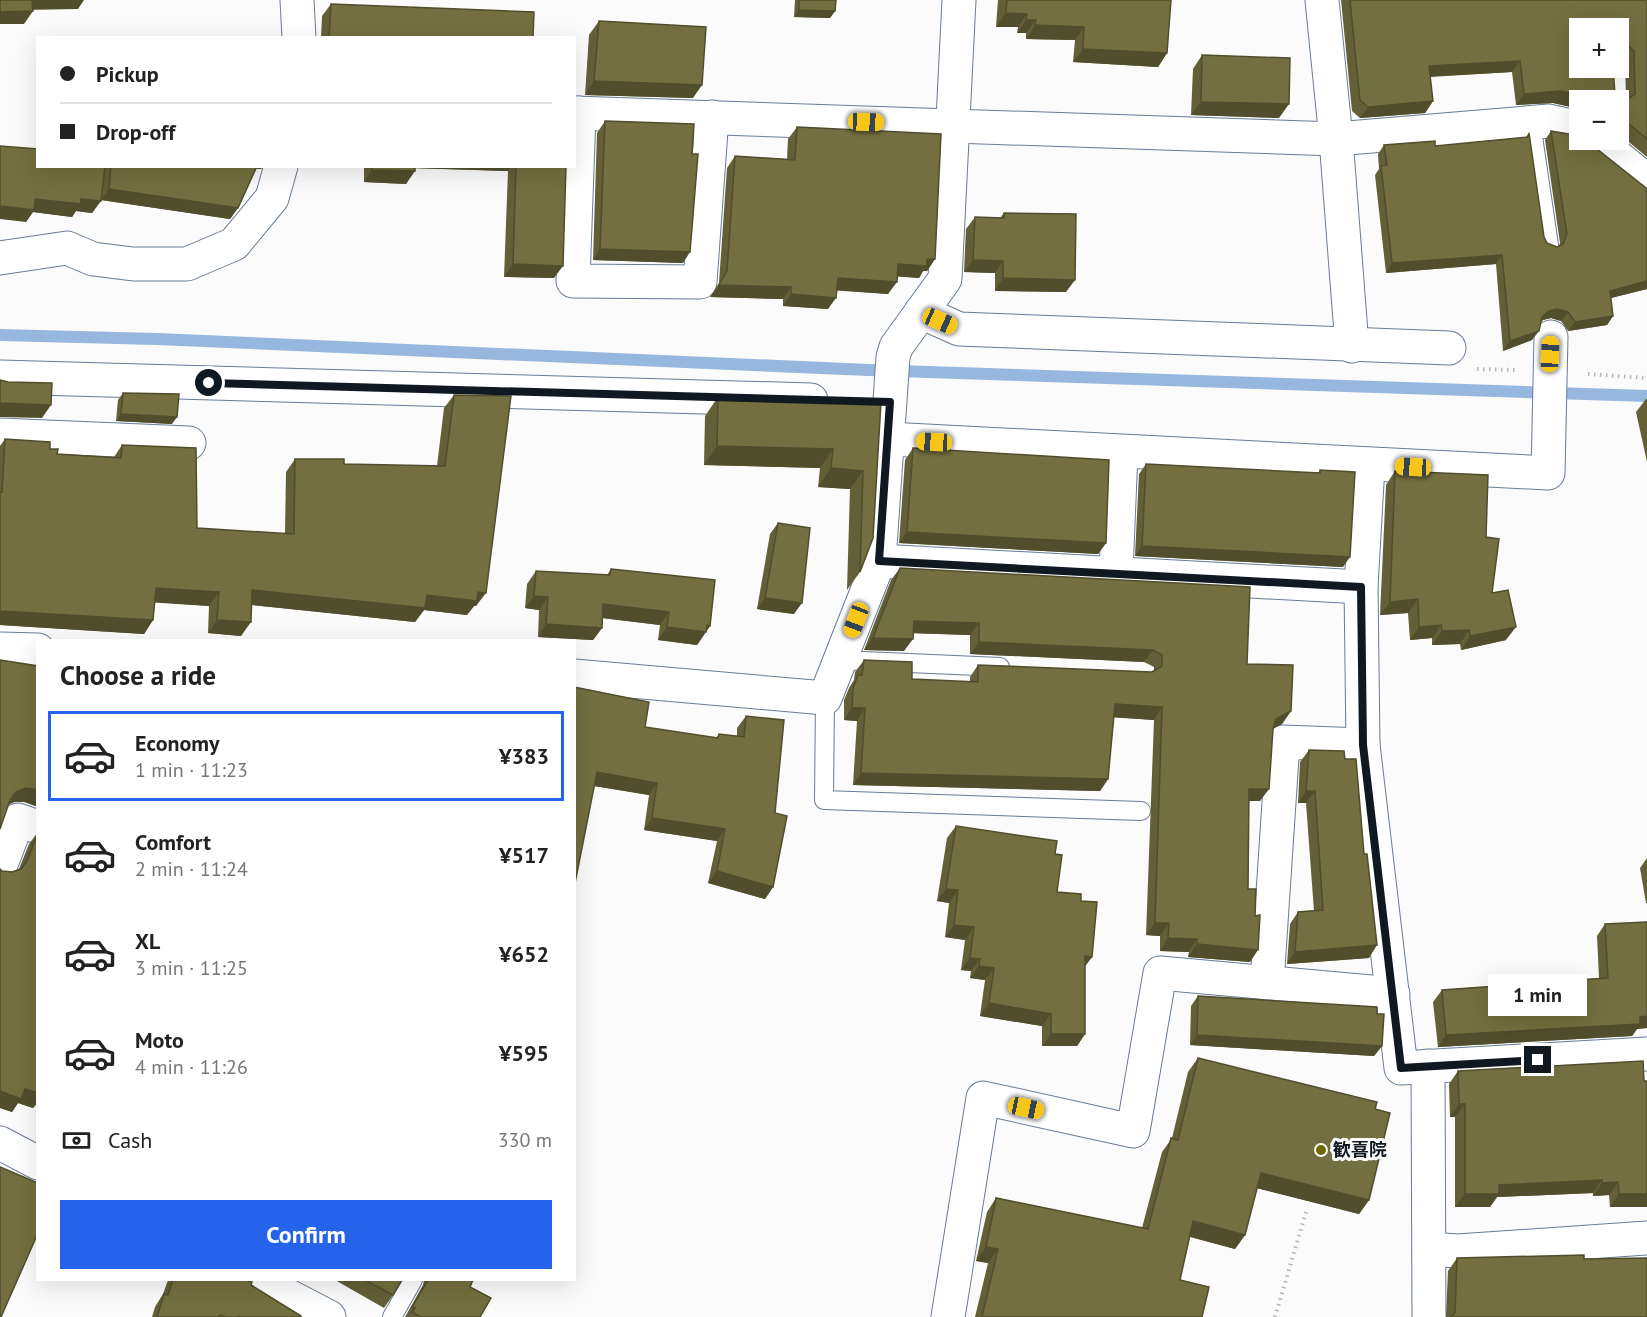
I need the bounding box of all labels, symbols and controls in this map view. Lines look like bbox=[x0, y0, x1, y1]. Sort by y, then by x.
map controls bbox=[1569, 18, 1629, 150]
button: + bbox=[1569, 18, 1629, 78]
text: Pickup bbox=[96, 60, 159, 88]
button: − bbox=[1569, 90, 1629, 150]
car bbox=[848, 112, 884, 132]
text: Drop-off bbox=[96, 118, 175, 146]
car bbox=[920, 305, 960, 337]
car bbox=[1540, 336, 1560, 372]
route start bbox=[195, 369, 222, 396]
car bbox=[916, 432, 952, 452]
car bbox=[1395, 457, 1431, 477]
car bbox=[841, 600, 871, 640]
text: Choose a ride bbox=[60, 658, 216, 692]
icon: car bbox=[63, 729, 117, 783]
text: Economy bbox=[135, 729, 219, 757]
text: ¥383 bbox=[499, 742, 549, 770]
text: 1 min · 11:23 bbox=[135, 757, 248, 783]
icon: car bbox=[63, 828, 117, 882]
text: Comfort bbox=[135, 828, 211, 856]
text: ¥517 bbox=[499, 841, 549, 869]
text: 2 min · 11:24 bbox=[135, 856, 248, 882]
icon: car bbox=[63, 927, 117, 981]
text: XL bbox=[135, 927, 160, 955]
text: ¥652 bbox=[499, 940, 549, 968]
text: 3 min · 11:25 bbox=[135, 955, 248, 981]
callout: 1 min bbox=[1488, 973, 1588, 1015]
text: 1 min bbox=[1513, 982, 1562, 1008]
icon: car bbox=[63, 1026, 117, 1080]
text: Moto bbox=[135, 1026, 184, 1054]
text: ¥595 bbox=[499, 1039, 549, 1067]
route end bbox=[1524, 1046, 1551, 1073]
text: 4 min · 11:26 bbox=[135, 1054, 248, 1080]
car bbox=[1007, 1095, 1045, 1121]
icon: cash bbox=[60, 1124, 93, 1157]
text: Cash bbox=[108, 1126, 152, 1154]
text: 330 m bbox=[498, 1127, 552, 1153]
place label: 歓喜院 bbox=[1333, 1138, 1387, 1161]
marker: 歓喜院 bbox=[1314, 1143, 1328, 1157]
button: Confirm bbox=[60, 1200, 552, 1269]

